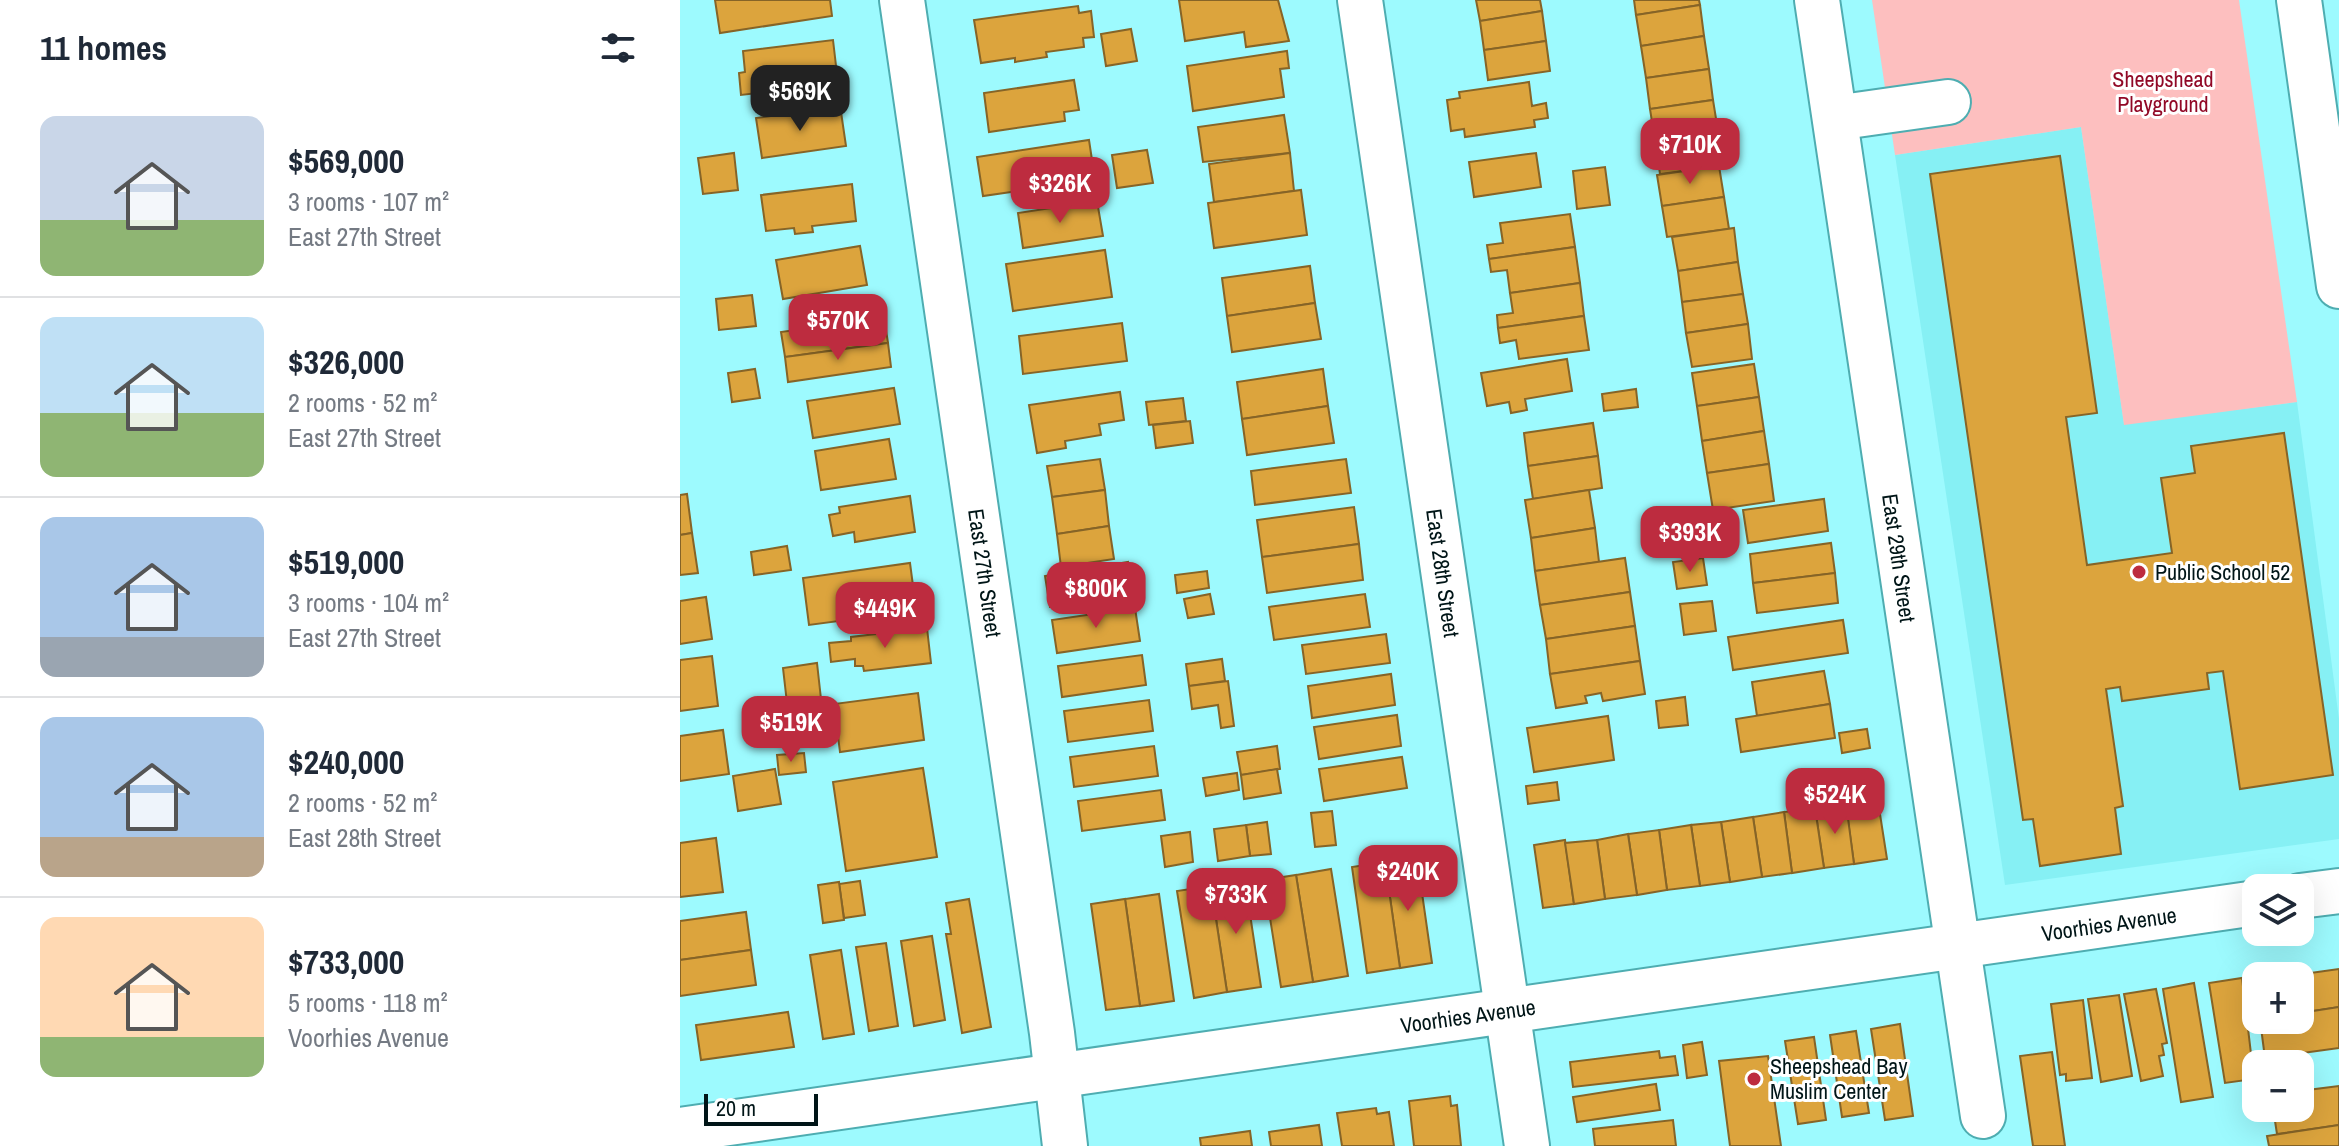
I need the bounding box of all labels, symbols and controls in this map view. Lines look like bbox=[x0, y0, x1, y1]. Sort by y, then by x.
text: 11 homes bbox=[40, 25, 167, 71]
icon: filters bbox=[596, 26, 640, 70]
park label: Sheepshead Playground bbox=[2112, 64, 2214, 119]
pin: $569K bbox=[744, 65, 856, 133]
text: $569K bbox=[769, 73, 831, 108]
pin: $710K bbox=[1634, 118, 1746, 186]
text: $710K bbox=[1659, 126, 1721, 161]
text: $569,000 bbox=[288, 138, 404, 184]
icon: home bbox=[104, 148, 200, 244]
pin: $326K bbox=[1004, 157, 1116, 225]
text: $326K bbox=[1029, 165, 1091, 200]
text: 3 rooms · 107 m² bbox=[288, 184, 449, 219]
text: East 27th Street bbox=[288, 219, 441, 254]
pin: $570K bbox=[782, 294, 894, 362]
text: $570K bbox=[807, 302, 869, 337]
text: $326,000 bbox=[288, 339, 404, 385]
icon: home bbox=[104, 349, 200, 445]
text: 2 rooms · 52 m² bbox=[288, 385, 437, 420]
text: East 27th Street bbox=[288, 420, 441, 455]
street label: East 29th Street bbox=[1875, 492, 1923, 624]
pin: $393K bbox=[1634, 506, 1746, 574]
street label: East 27th Street bbox=[961, 507, 1009, 639]
street label: East 28th Street bbox=[1419, 507, 1467, 639]
text: $393K bbox=[1659, 514, 1721, 549]
text: $519,000 bbox=[288, 539, 404, 585]
icon: home bbox=[104, 549, 200, 645]
place label: Public School 52 bbox=[2155, 557, 2290, 587]
pin: $800K bbox=[1040, 562, 1152, 630]
marker: Public School 52 bbox=[2130, 563, 2148, 581]
text: $800K bbox=[1065, 570, 1127, 605]
pin: $449K bbox=[829, 582, 941, 650]
text: 3 rooms · 104 m² bbox=[288, 585, 449, 620]
text: $449K bbox=[854, 590, 916, 625]
text: East 27th Street bbox=[288, 620, 441, 655]
pin: $519K bbox=[735, 696, 847, 764]
text: $519K bbox=[760, 704, 822, 739]
text: $240,000 bbox=[288, 739, 404, 785]
icon: home bbox=[104, 749, 200, 845]
pin: $524K bbox=[1779, 768, 1891, 836]
text: $524K bbox=[1804, 776, 1866, 811]
text: 2 rooms · 52 m² bbox=[288, 785, 437, 820]
text: East 28th Street bbox=[288, 820, 441, 855]
pin: $240K bbox=[1352, 845, 1464, 913]
text: $240K bbox=[1377, 853, 1439, 888]
pin: $733K bbox=[1180, 868, 1292, 936]
map controls bbox=[2242, 874, 2314, 1122]
button: layers bbox=[2242, 874, 2314, 946]
text: $733K bbox=[1205, 876, 1267, 911]
street label: Voorhies Avenue bbox=[2040, 900, 2178, 948]
text: $733,000 bbox=[288, 939, 404, 985]
icon: home bbox=[104, 949, 200, 1045]
button: + bbox=[2242, 962, 2314, 1034]
text: 5 rooms · 118 m² bbox=[288, 985, 448, 1020]
street label: Voorhies Avenue bbox=[1399, 992, 1537, 1040]
text: Voorhies Avenue bbox=[288, 1020, 449, 1055]
button: − bbox=[2242, 1050, 2314, 1122]
place label: Sheepshead Bay Muslim Center bbox=[1770, 1051, 1907, 1106]
marker: Sheepshead Bay Muslim Center bbox=[1745, 1070, 1763, 1088]
scale bar bbox=[704, 1090, 818, 1126]
text: 20 m bbox=[716, 1093, 756, 1123]

